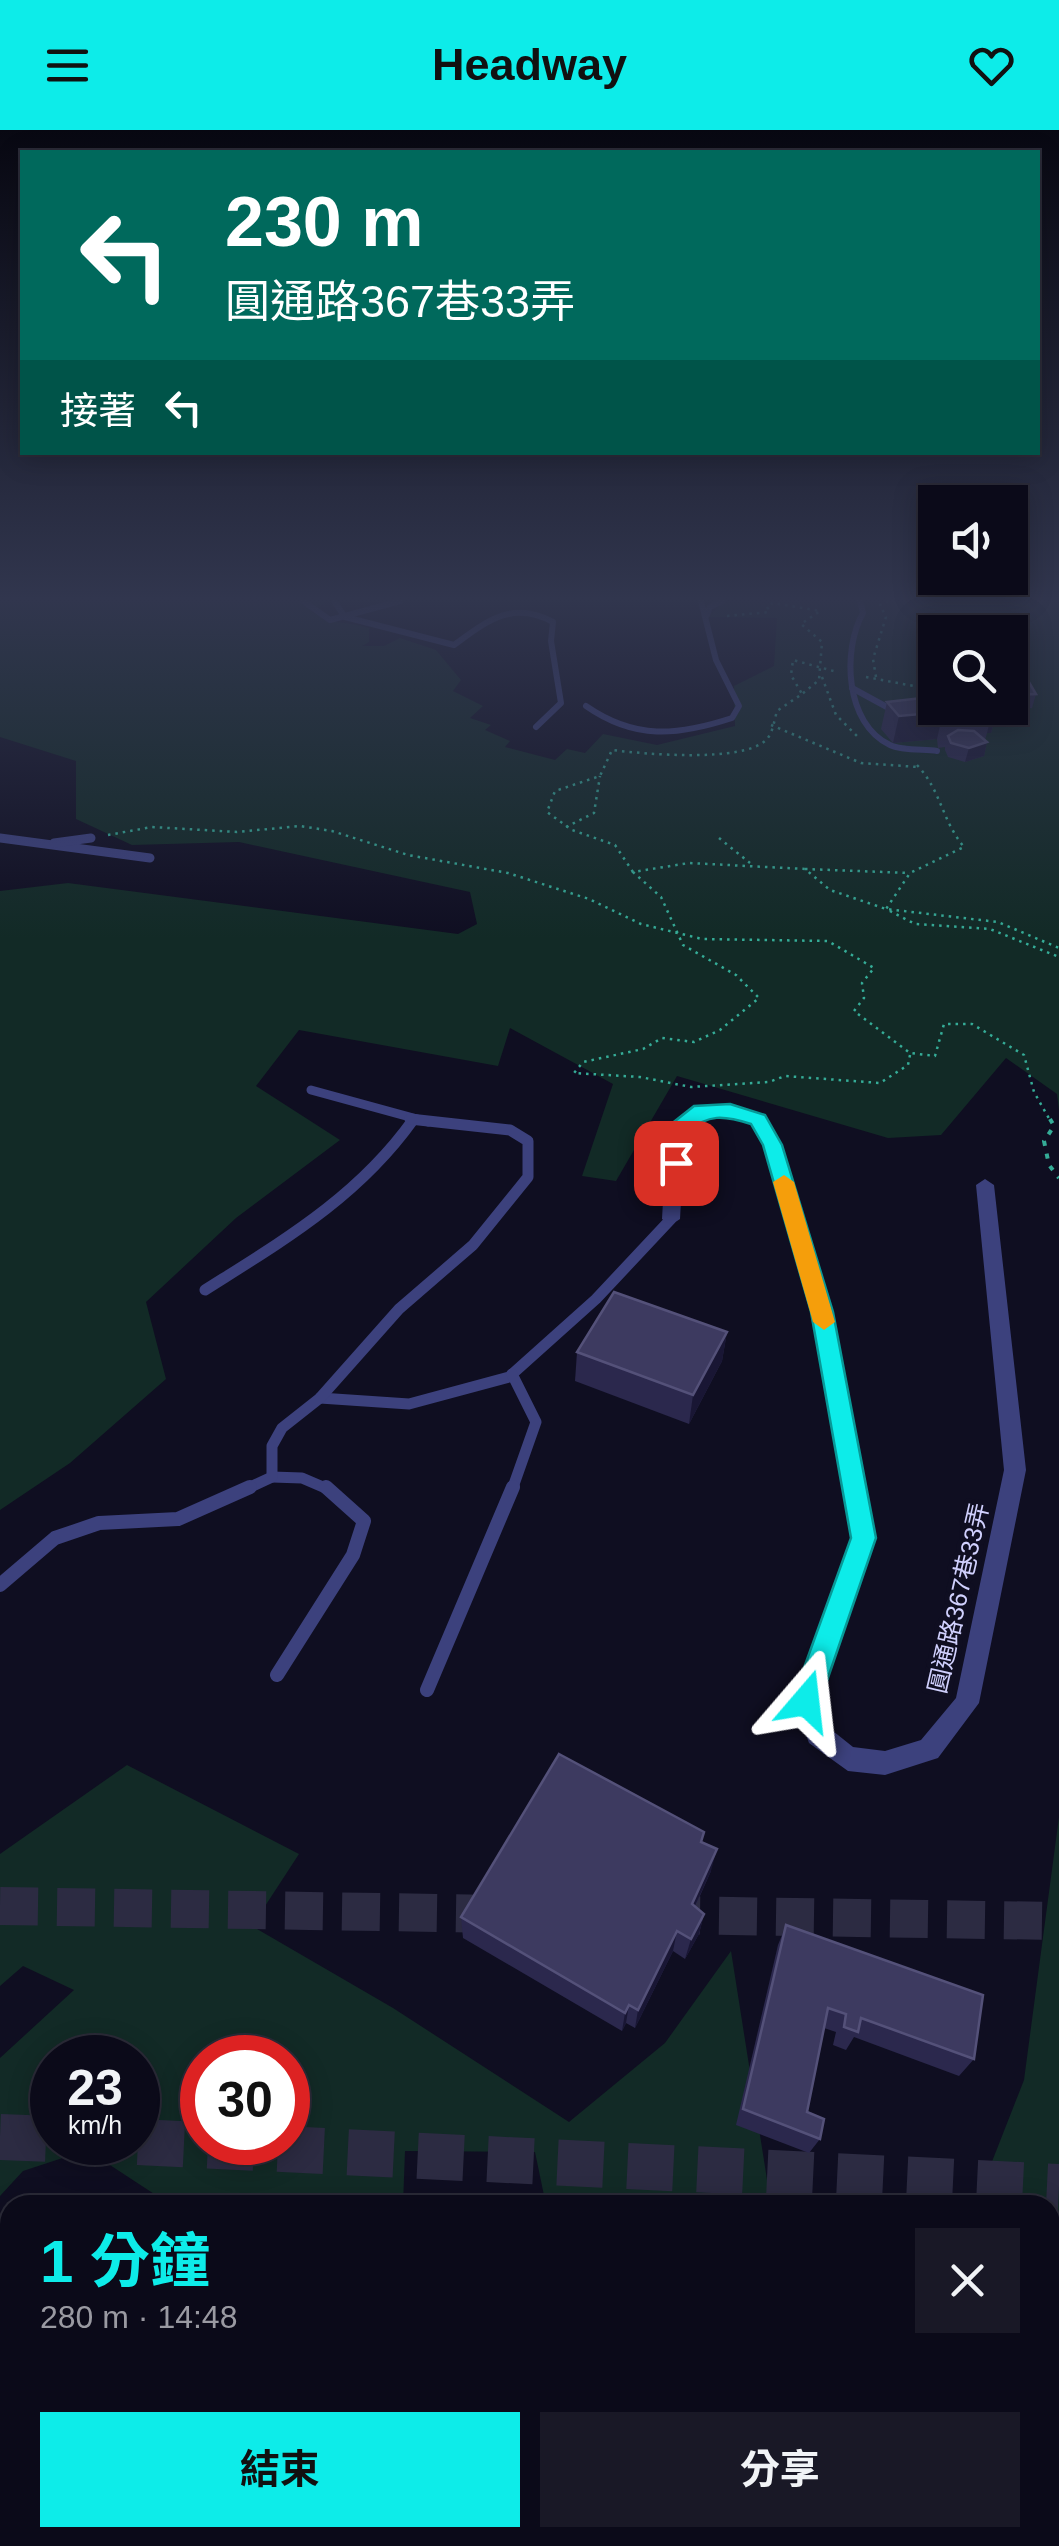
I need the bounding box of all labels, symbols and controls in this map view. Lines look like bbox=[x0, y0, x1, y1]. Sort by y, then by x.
icon: menu bbox=[40, 38, 95, 93]
icon: heart bbox=[964, 38, 1019, 93]
text: Headway bbox=[432, 39, 627, 90]
text: 230 m bbox=[225, 183, 423, 261]
icon: left bbox=[60, 190, 190, 320]
text: 圓通路367巷33弄 bbox=[225, 276, 575, 327]
icon: left bbox=[156, 380, 211, 435]
text: 接著 bbox=[60, 390, 136, 432]
map controls bbox=[918, 485, 1028, 725]
button: sound bbox=[918, 485, 1028, 595]
button: search bbox=[918, 615, 1028, 725]
pin bbox=[634, 1121, 719, 1206]
icon: arrive bbox=[649, 1136, 704, 1191]
street label: 圓通路367巷33弄 bbox=[922, 1500, 994, 1696]
position arrow bbox=[754, 1649, 858, 1753]
speed limit sign: 30 bbox=[180, 2035, 310, 2165]
text: 23 bbox=[67, 2060, 123, 2116]
text: km/h bbox=[68, 2111, 122, 2139]
text: 1 分鐘 bbox=[40, 2228, 210, 2295]
button: close bbox=[915, 2228, 1020, 2333]
text: 280 m · 14:48 bbox=[40, 2299, 237, 2335]
button: 結束 bbox=[40, 2412, 520, 2527]
button: 分享 bbox=[540, 2412, 1020, 2527]

